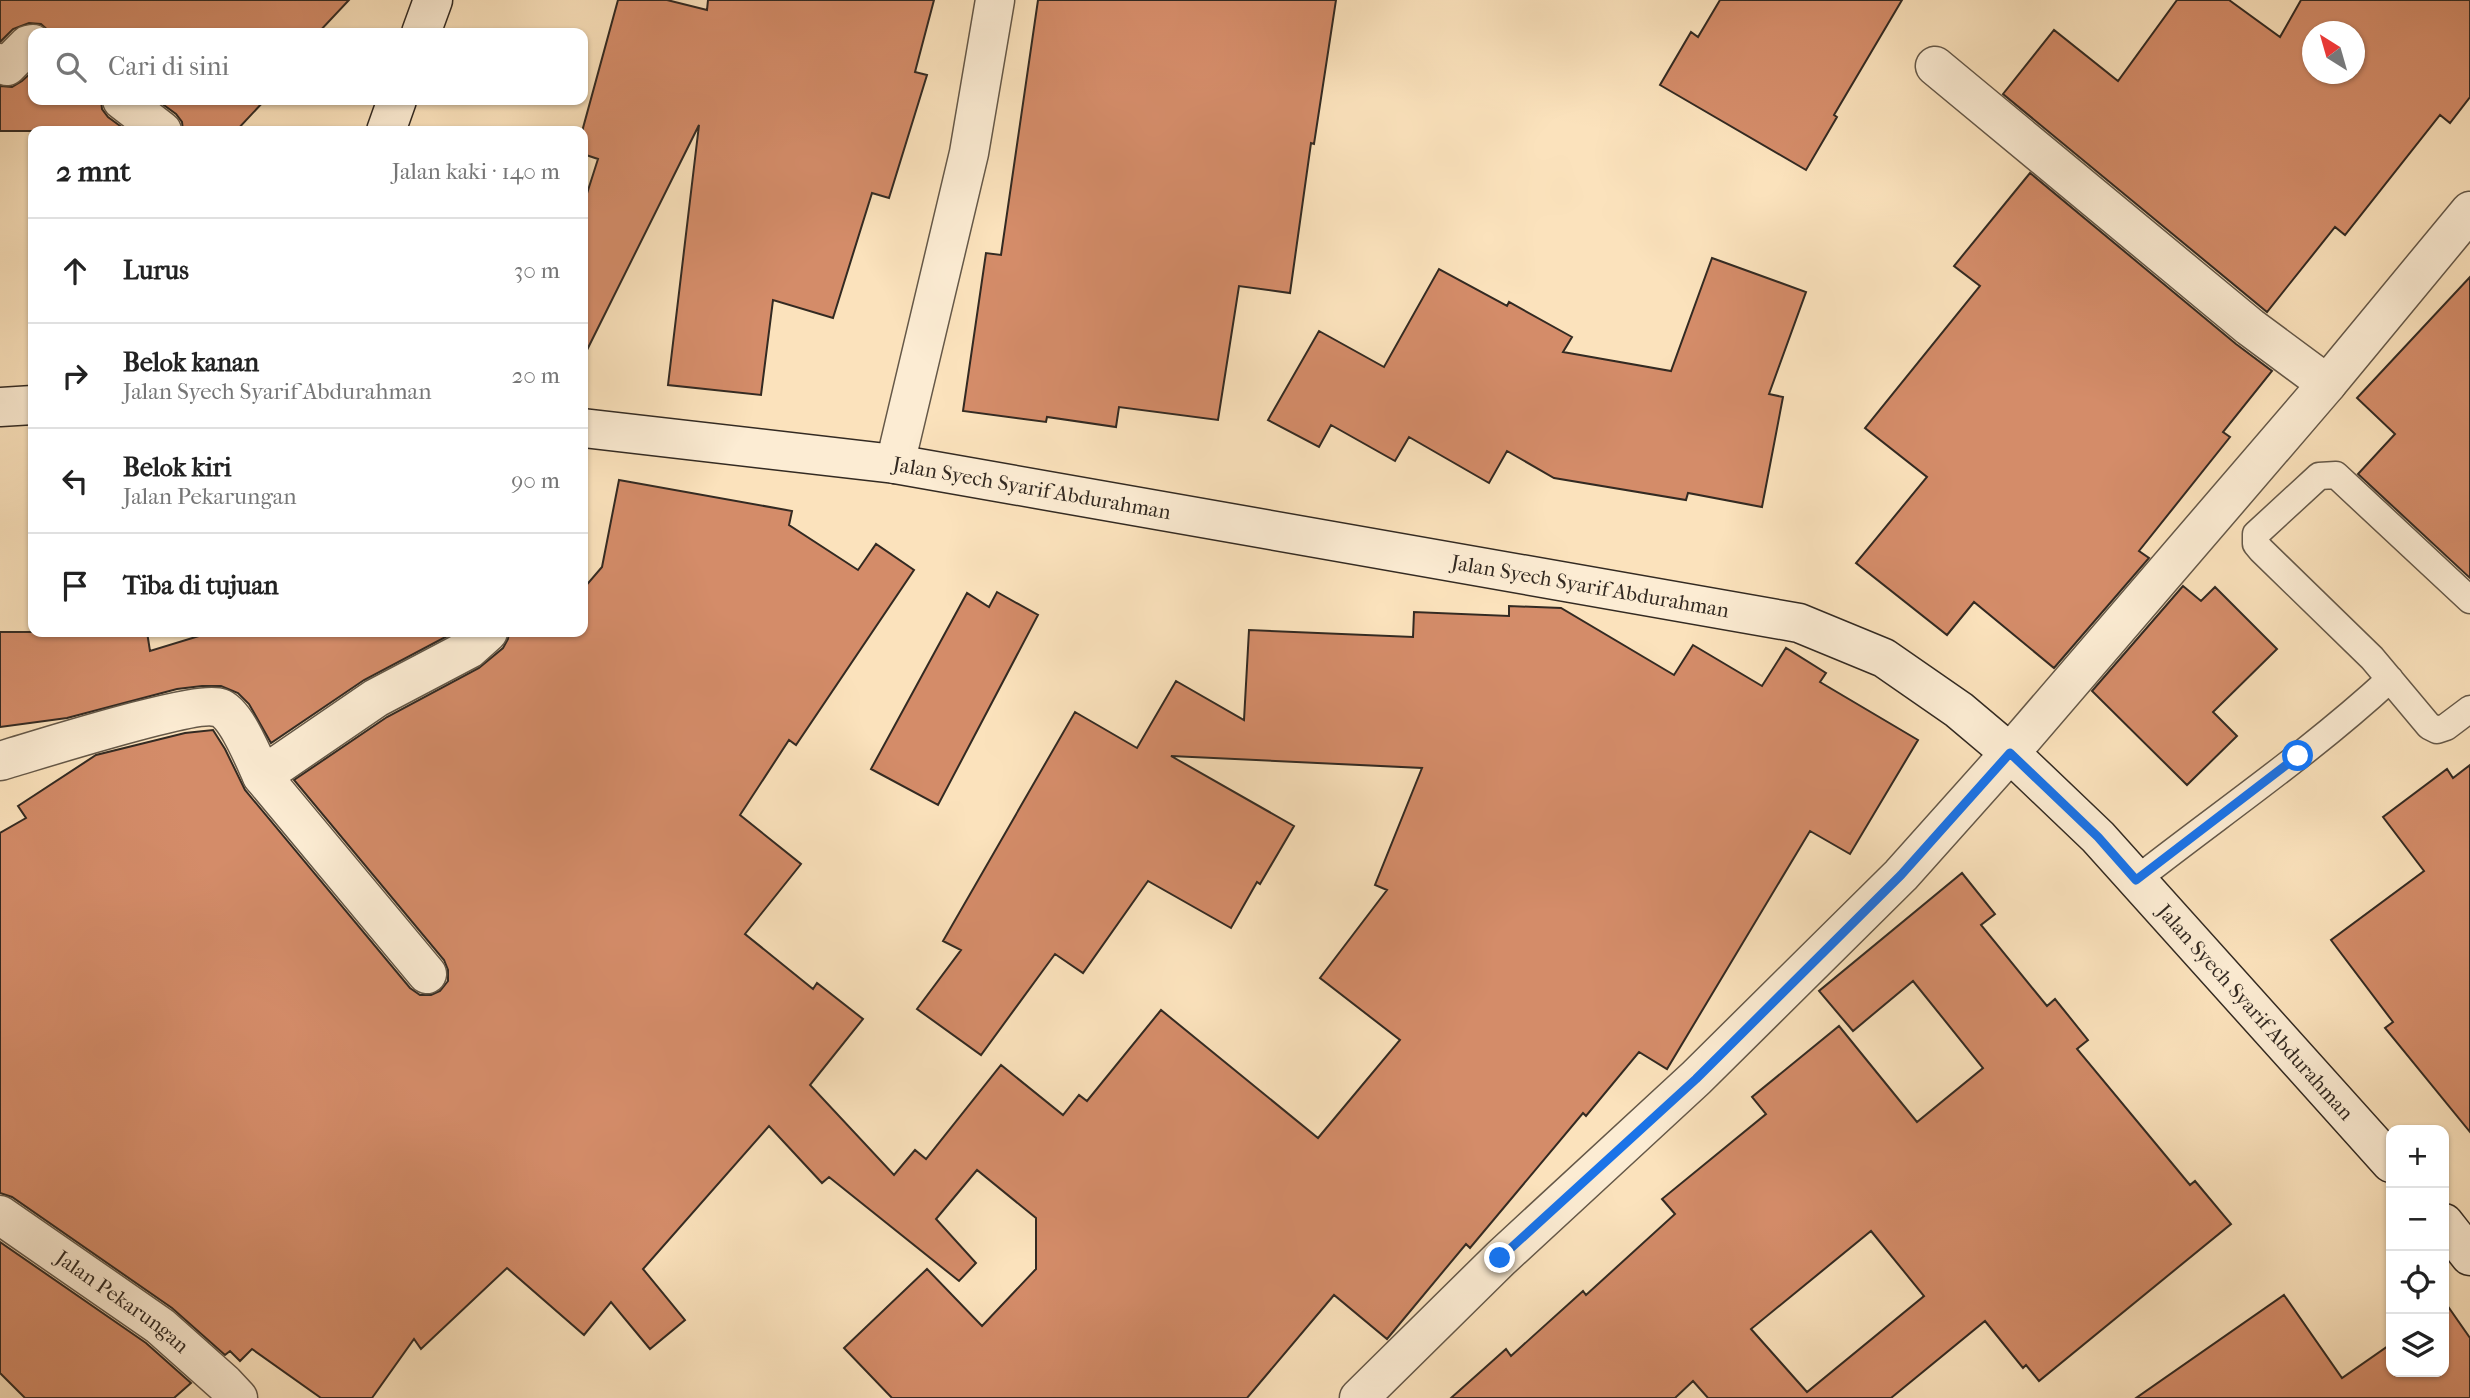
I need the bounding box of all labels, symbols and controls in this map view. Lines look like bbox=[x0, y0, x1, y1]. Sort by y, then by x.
north arrow bbox=[2302, 21, 2365, 84]
search box bbox=[28, 28, 588, 105]
icon: search bbox=[52, 48, 90, 86]
text: Cari di sini bbox=[108, 51, 229, 82]
text: 2 mnt bbox=[56, 154, 131, 189]
text: Jalan kaki · 140 m bbox=[392, 158, 560, 185]
icon: ahead bbox=[56, 252, 94, 290]
text: Lurus bbox=[123, 255, 189, 286]
text: 30 m bbox=[514, 257, 560, 284]
text: Belok kanan bbox=[123, 347, 259, 378]
icon: right bbox=[56, 357, 94, 395]
text: 20 m bbox=[511, 362, 560, 389]
text: Jalan Syech Syarif Abdurahman bbox=[123, 378, 432, 405]
street label: Jalan Syech Syarif Abdurahman bbox=[889, 451, 1173, 524]
text: Belok kiri bbox=[123, 452, 231, 483]
icon: left bbox=[56, 462, 94, 500]
text: 90 m bbox=[511, 467, 560, 494]
text: Jalan Pekarungan bbox=[123, 483, 297, 510]
street label: Jalan Syech Syarif Abdurahman bbox=[1447, 550, 1731, 623]
icon: arrive bbox=[56, 567, 94, 605]
text: Tiba di tujuan bbox=[123, 570, 279, 601]
route start bbox=[2282, 740, 2313, 771]
street label: Jalan Syech Syarif Abdurahman bbox=[2151, 898, 2359, 1125]
map controls bbox=[2386, 1125, 2449, 1377]
button: + bbox=[2386, 1125, 2449, 1188]
button: − bbox=[2386, 1188, 2449, 1251]
route end bbox=[1484, 1242, 1515, 1273]
street label: Jalan Pekarungan bbox=[50, 1244, 194, 1358]
button: locate bbox=[2386, 1251, 2449, 1314]
button: layers bbox=[2386, 1314, 2449, 1377]

